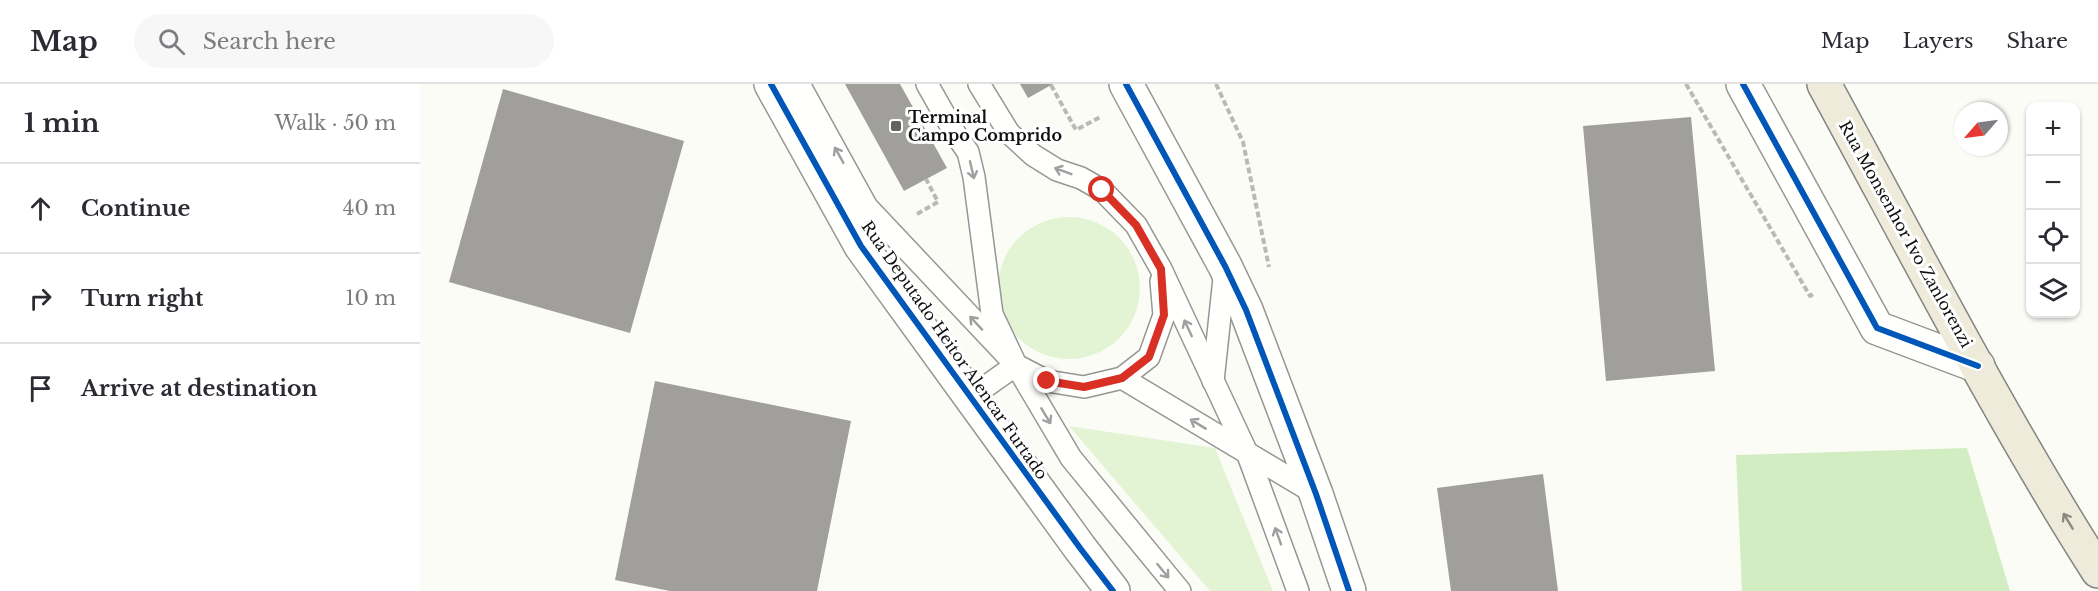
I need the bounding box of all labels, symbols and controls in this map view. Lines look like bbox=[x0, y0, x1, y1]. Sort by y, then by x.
search box bbox=[134, 14, 554, 68]
text: Map bbox=[30, 24, 98, 59]
icon: search bbox=[155, 25, 188, 58]
text: Search here bbox=[203, 28, 336, 55]
text: Map bbox=[1821, 28, 1870, 54]
text: Layers bbox=[1903, 28, 1974, 54]
text: Share bbox=[2007, 28, 2068, 54]
north arrow bbox=[1954, 102, 2008, 156]
map controls bbox=[2026, 102, 2080, 318]
button: + bbox=[2026, 102, 2080, 156]
text: 1 min bbox=[24, 107, 99, 139]
place label: Terminal Campo Comprido bbox=[908, 107, 1062, 145]
text: Walk · 50 m bbox=[275, 111, 396, 135]
street label: Rua Monsenhor Ivo Zanlorenzi bbox=[1835, 117, 1977, 351]
marker: Terminal Campo Comprido bbox=[889, 119, 903, 133]
one-way arrow bbox=[833, 147, 844, 165]
button: − bbox=[2026, 156, 2080, 210]
one-way arrow bbox=[967, 160, 978, 179]
one-way arrow bbox=[1054, 165, 1073, 176]
route start bbox=[1088, 176, 1114, 202]
icon: ahead bbox=[24, 192, 57, 225]
text: Continue bbox=[81, 195, 190, 222]
text: 40 m bbox=[343, 196, 396, 220]
button: locate bbox=[2026, 210, 2080, 264]
street label: Rua Deputado Heitor Alencar Furtado bbox=[858, 217, 1052, 483]
button: layers bbox=[2026, 264, 2080, 318]
icon: right bbox=[24, 282, 57, 315]
text: Turn right bbox=[81, 285, 203, 312]
text: 10 m bbox=[346, 286, 396, 310]
one-way arrow bbox=[969, 315, 983, 330]
one-way arrow bbox=[1182, 320, 1194, 338]
route end bbox=[1033, 367, 1059, 393]
icon: arrive bbox=[24, 372, 57, 405]
text: Arrive at destination bbox=[81, 375, 318, 402]
one-way arrow bbox=[1040, 407, 1052, 424]
one-way arrow bbox=[1190, 418, 1207, 430]
one-way arrow bbox=[2061, 513, 2073, 530]
one-way arrow bbox=[1271, 527, 1282, 546]
one-way arrow bbox=[1157, 563, 1170, 579]

